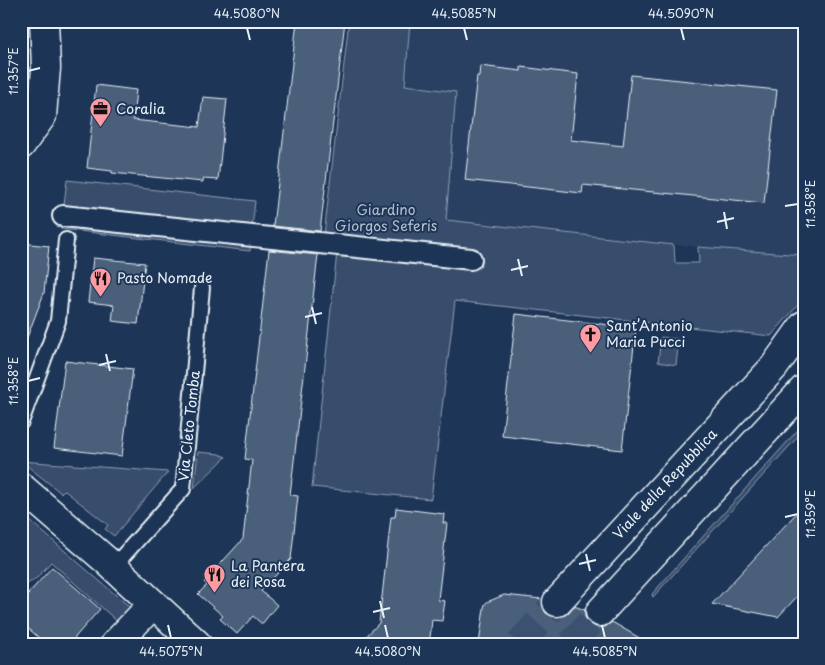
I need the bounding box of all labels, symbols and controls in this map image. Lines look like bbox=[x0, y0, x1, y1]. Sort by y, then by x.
text: 44.5080°N bbox=[214, 4, 280, 22]
text: 44.5085°N bbox=[432, 4, 496, 22]
text: 44.5090°N bbox=[648, 4, 714, 22]
text: 11.357°E bbox=[4, 47, 22, 95]
office icon: Coralia bbox=[88, 97, 112, 128]
place label: Coralia bbox=[116, 98, 166, 119]
text: 11.358°E bbox=[801, 180, 819, 228]
park label: Giardino Giorgos Seferis bbox=[335, 199, 437, 236]
restaurant icon: Pasto Nomade bbox=[89, 266, 113, 297]
place label: Pasto Nomade bbox=[117, 267, 212, 288]
place label: Sant’Antonio Maria Pucci bbox=[606, 315, 693, 352]
church icon: Sant’Antonio Maria Pucci bbox=[578, 322, 602, 353]
text: 11.358°E bbox=[4, 357, 22, 405]
street label: Via Cleto Tomba bbox=[172, 369, 205, 482]
street label: Viale della Repubblica bbox=[608, 423, 722, 544]
text: 11.359°E bbox=[801, 490, 819, 538]
place label: La Pantera dei Rosa bbox=[231, 555, 306, 592]
restaurant icon: La Pantera dei Rosa bbox=[203, 562, 227, 593]
text: 44.5075°N bbox=[139, 642, 203, 660]
text: 44.5080°N bbox=[355, 642, 421, 660]
text: 44.5085°N bbox=[573, 642, 637, 660]

